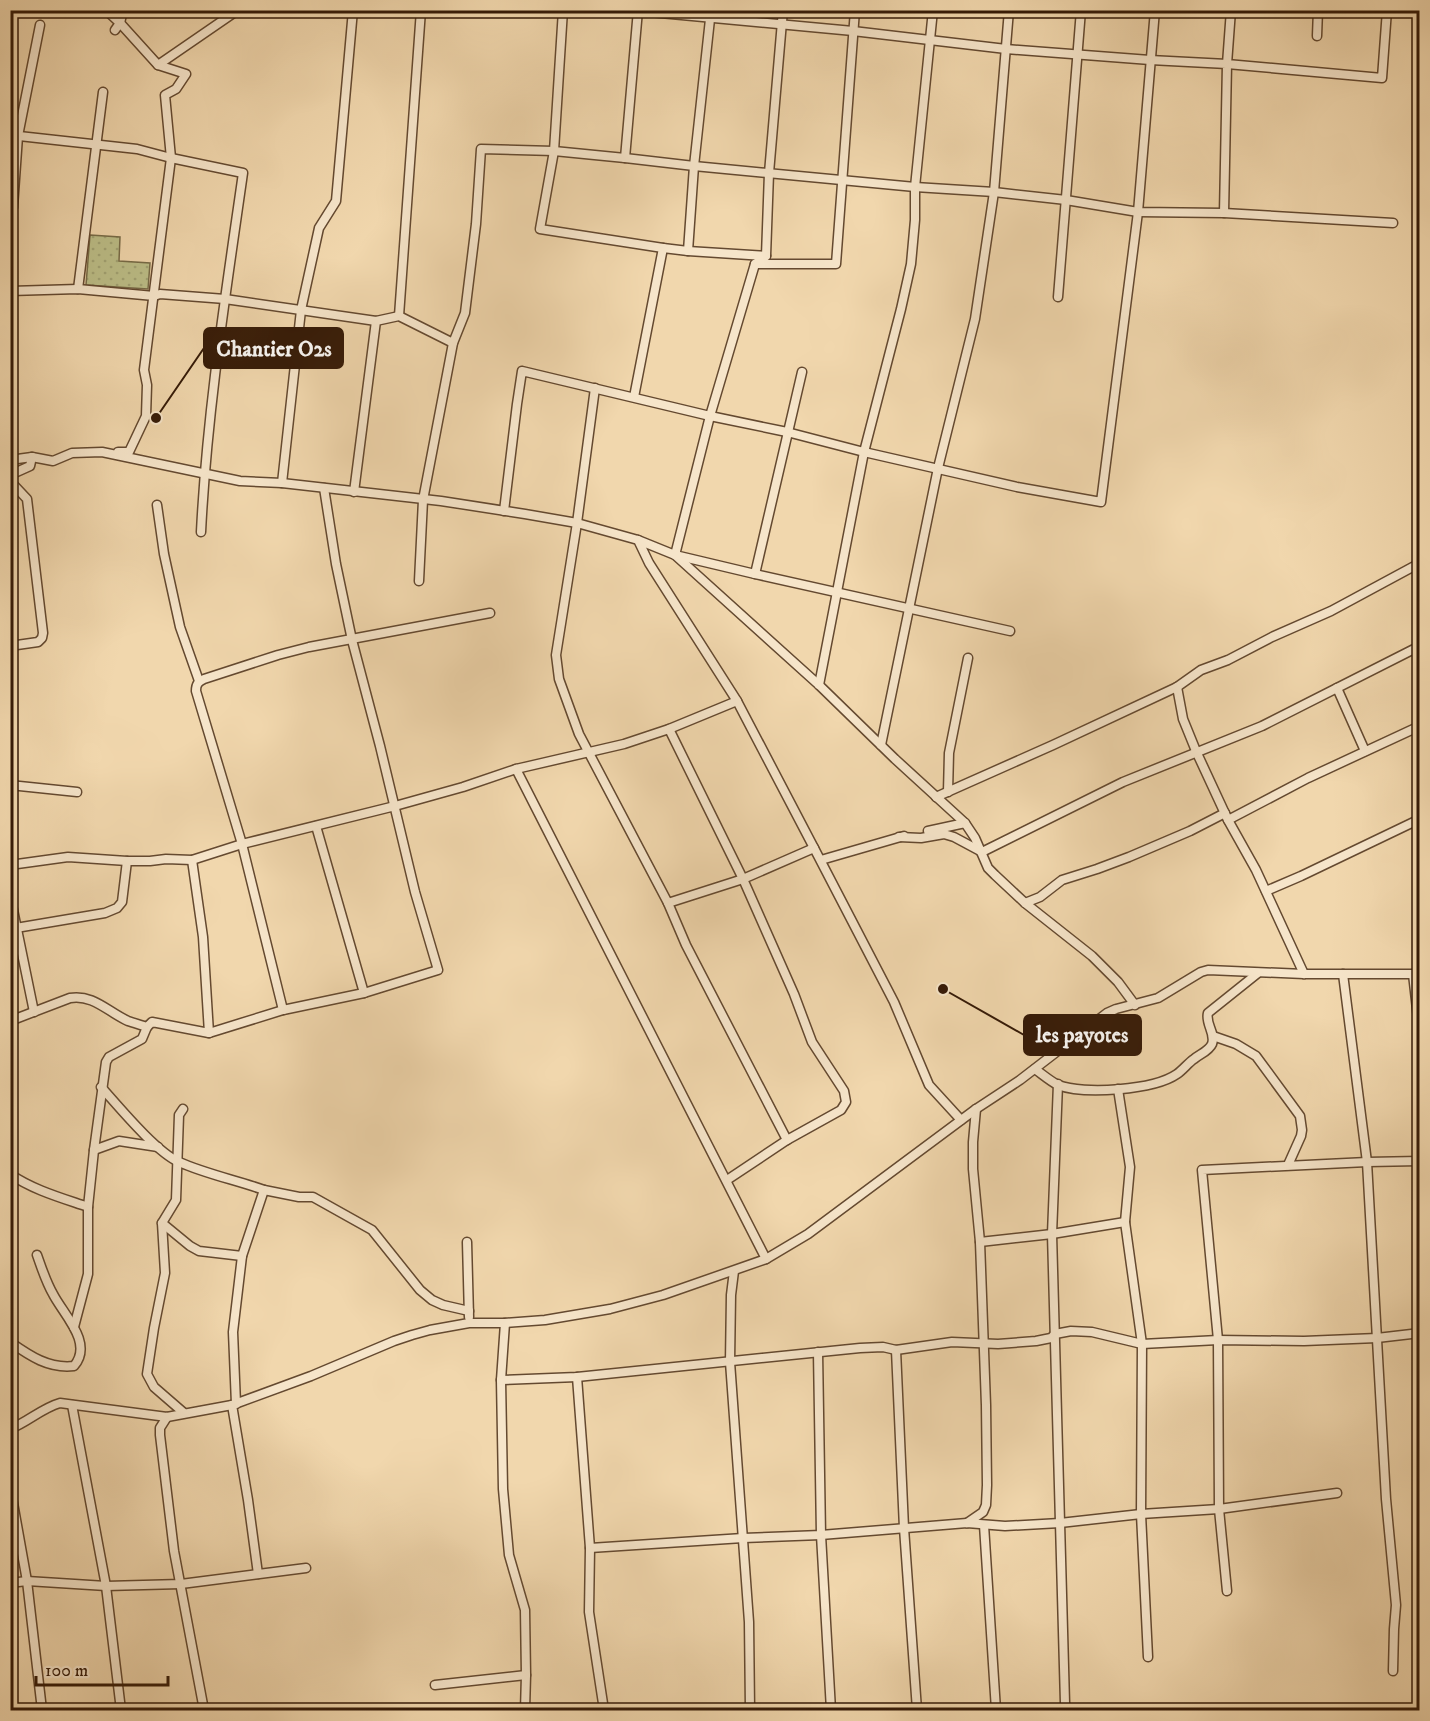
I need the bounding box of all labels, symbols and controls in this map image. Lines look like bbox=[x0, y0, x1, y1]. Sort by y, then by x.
callout: Chantier O2s bbox=[204, 328, 343, 368]
text: Chantier O2s bbox=[216, 336, 332, 363]
callout: les payotes bbox=[1024, 1015, 1141, 1055]
text: les payotes bbox=[1035, 1022, 1129, 1049]
scale bar bbox=[36, 1649, 168, 1687]
text: 100 m bbox=[45, 1660, 88, 1682]

